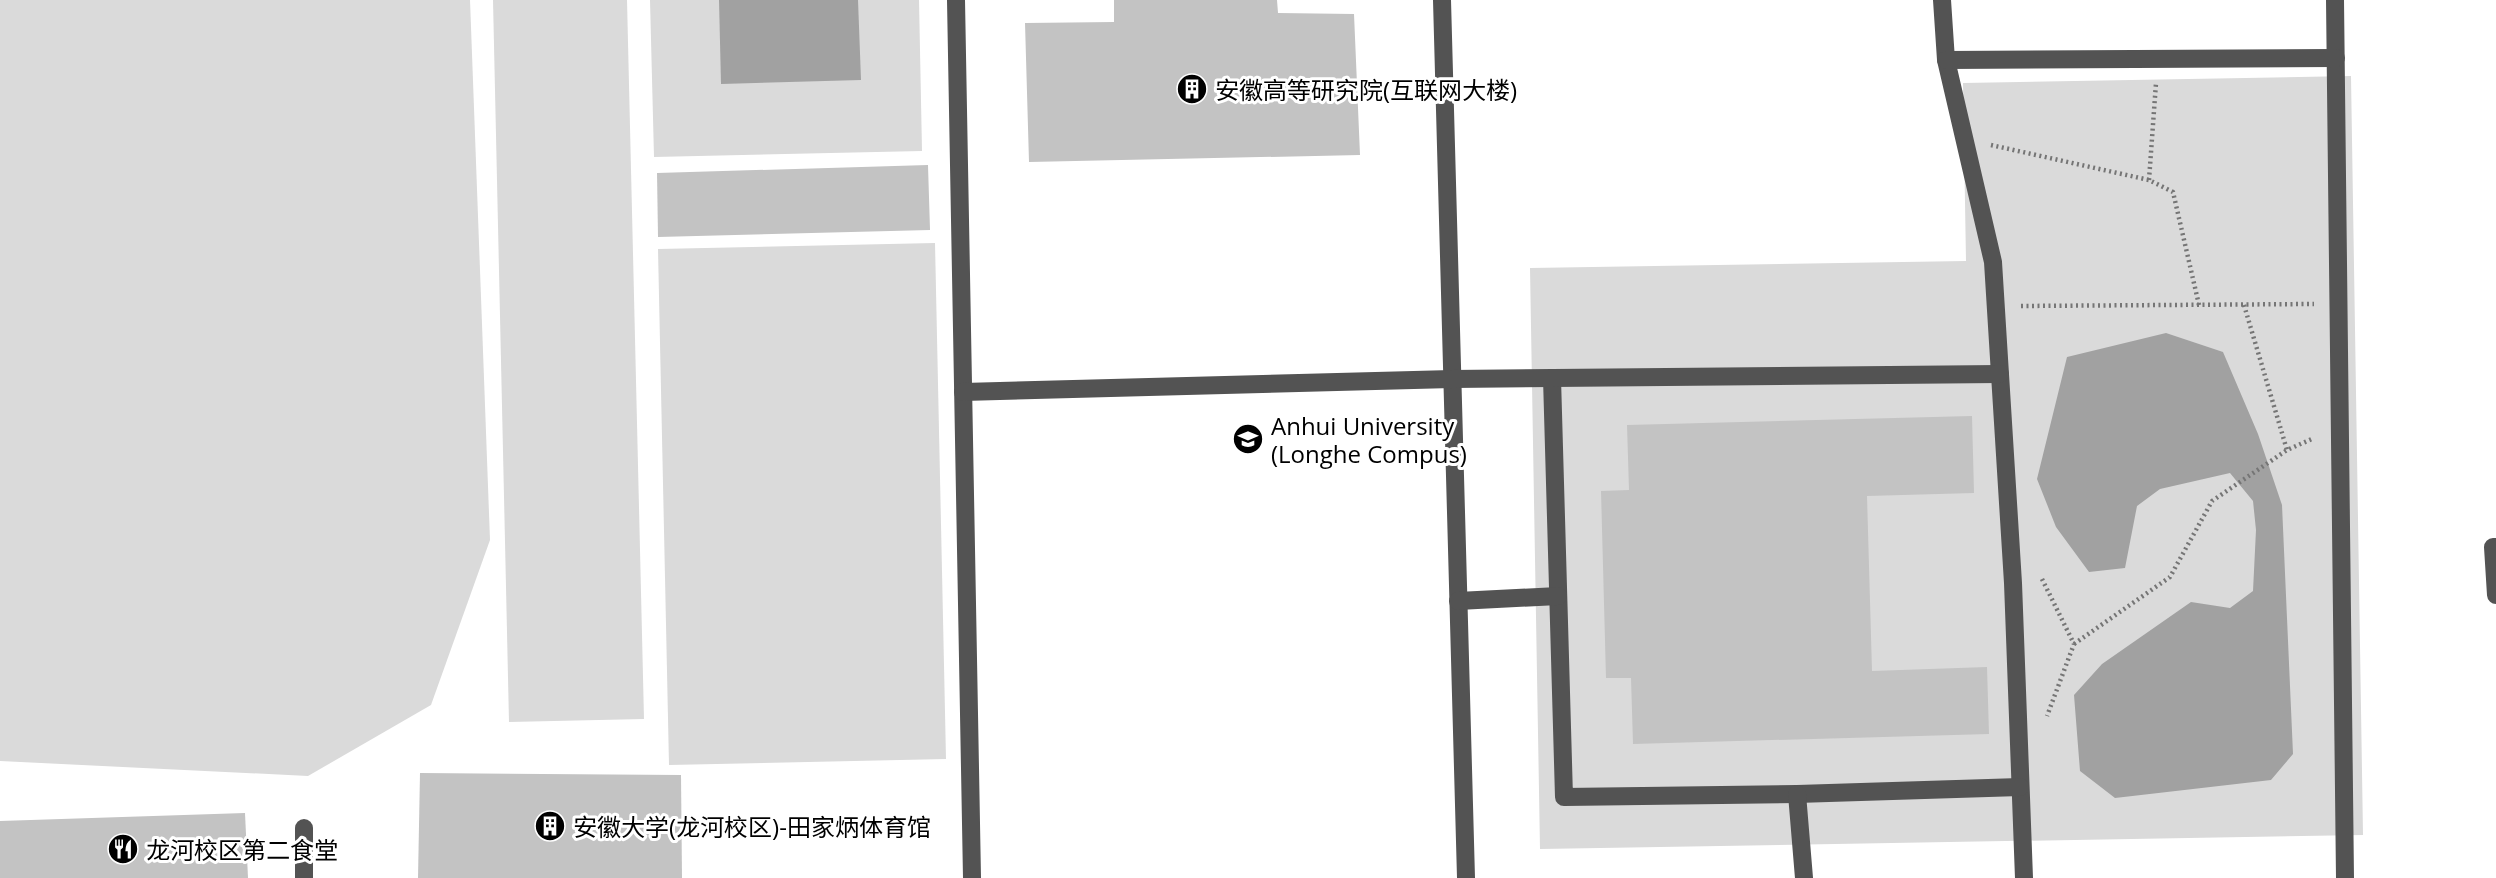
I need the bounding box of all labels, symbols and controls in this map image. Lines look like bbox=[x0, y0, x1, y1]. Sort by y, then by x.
building icon: 安徽高等研究院(互联网大楼) bbox=[1175, 72, 1209, 106]
place label: 安徽高等研究院(互联网大楼) bbox=[1215, 73, 1517, 106]
place label: Anhui University (Longhe Compus) bbox=[1271, 409, 1467, 470]
school or university icon: Anhui University (Longhe Compus) bbox=[1231, 422, 1265, 456]
building icon: 安徽大学(龙河校区)-田家炳体育馆 bbox=[533, 809, 567, 843]
place label: 安徽大学(龙河校区)-田家炳体育馆 bbox=[573, 810, 931, 843]
restaurant icon: 龙河校区第二食堂 bbox=[106, 832, 140, 866]
place label: 龙河校区第二食堂 bbox=[146, 833, 338, 866]

